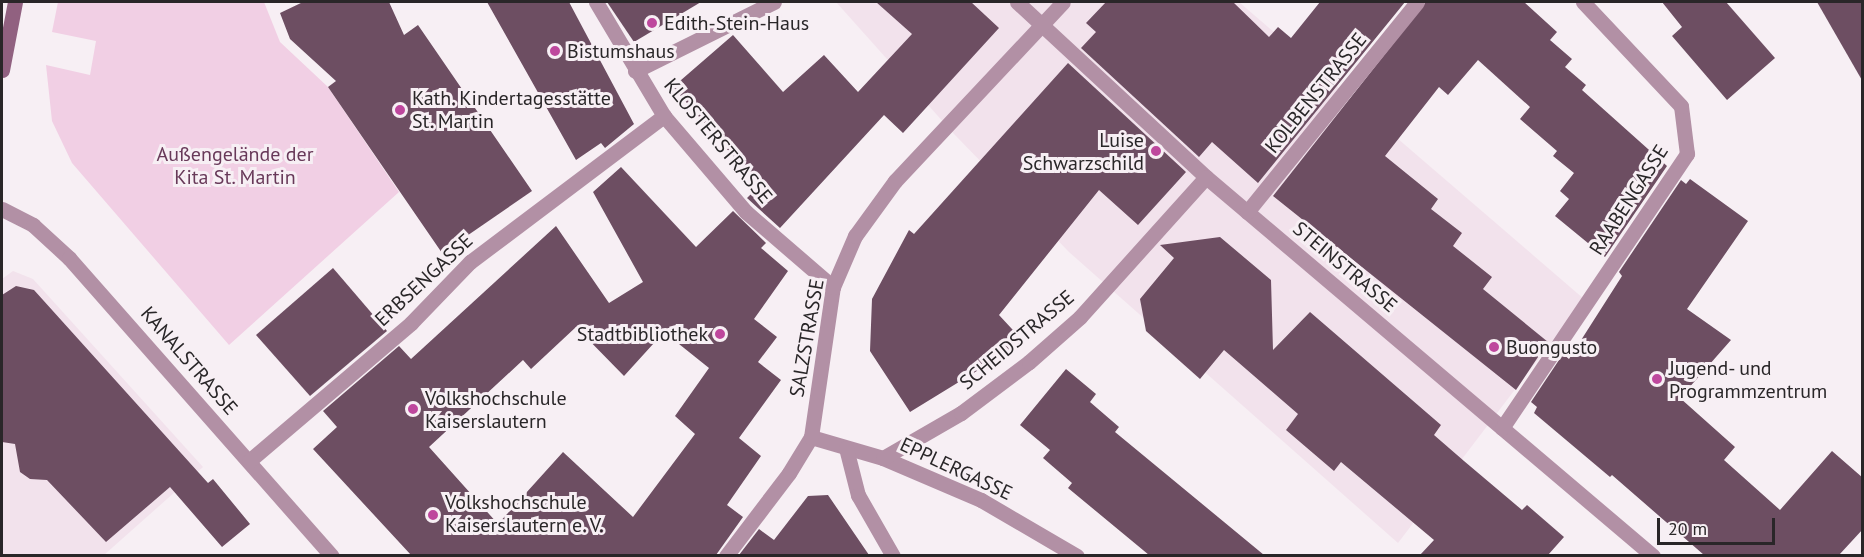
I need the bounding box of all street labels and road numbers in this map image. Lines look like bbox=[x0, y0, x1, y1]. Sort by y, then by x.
street label: KOLBENSTRASSE bbox=[1260, 28, 1372, 158]
street label: KLOSTERSTRASSE bbox=[659, 74, 777, 208]
street label: RAABENGASSE bbox=[1584, 140, 1674, 260]
street label: STEINSTRASSE bbox=[1288, 217, 1402, 317]
street label: ERBSENGASSE bbox=[370, 229, 478, 331]
street label: SALZSTRASSE bbox=[785, 277, 829, 399]
street label: SCHEIDSTRASSE bbox=[955, 285, 1079, 395]
street label: KANALSTRASSE bbox=[135, 302, 243, 420]
street label: EPPLERGASSE bbox=[896, 433, 1016, 505]

